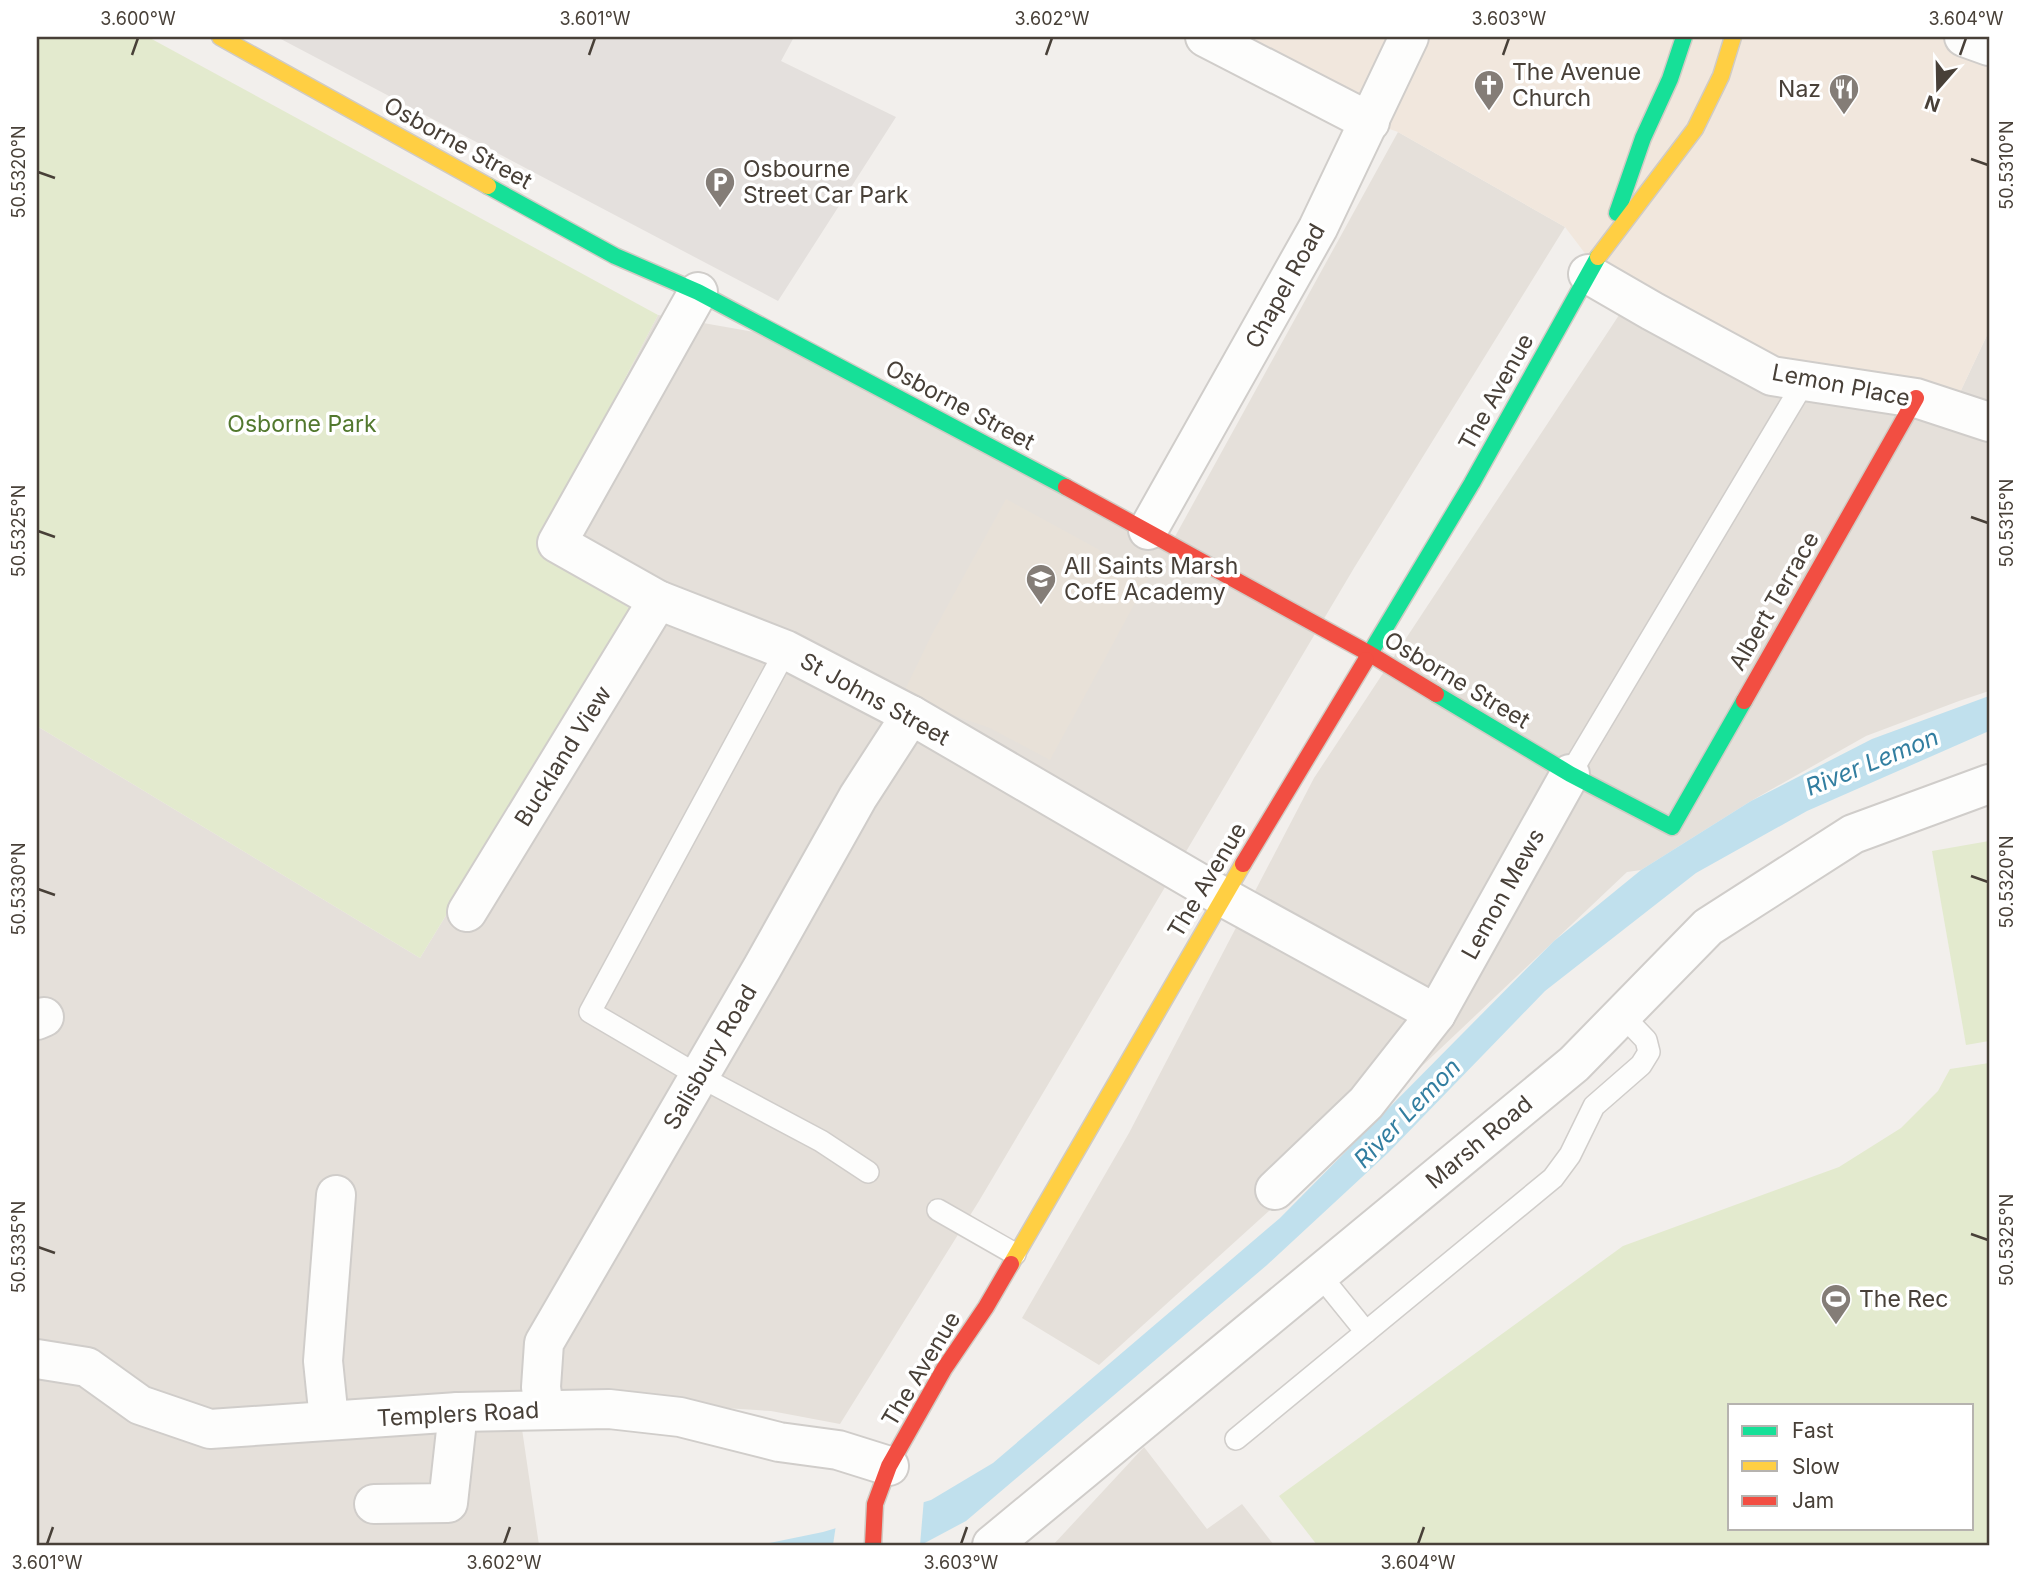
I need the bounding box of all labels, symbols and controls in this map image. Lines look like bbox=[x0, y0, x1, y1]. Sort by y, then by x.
text: 3.600°W bbox=[100, 8, 176, 29]
text: 3.601°W bbox=[559, 8, 631, 29]
text: 3.602°W bbox=[1015, 8, 1090, 29]
text: 3.603°W bbox=[1472, 8, 1547, 29]
text: 3.604°W bbox=[1928, 8, 2004, 29]
north arrow bbox=[1904, 52, 1974, 122]
place label: The Avenue Church bbox=[1512, 58, 1641, 112]
church icon: The Avenue Church bbox=[1472, 68, 1506, 112]
restaurant icon: Naz bbox=[1827, 72, 1861, 116]
place label: Naz bbox=[1778, 75, 1821, 103]
text: N bbox=[1922, 90, 1943, 117]
street label: Osborne Street bbox=[379, 91, 537, 195]
text: 50.5310°N bbox=[1996, 120, 2017, 210]
text: 50.5320°N bbox=[8, 126, 29, 218]
place label: Osbourne Street Car Park bbox=[743, 155, 909, 209]
parking icon: Osbourne Street Car Park bbox=[703, 165, 737, 209]
street label: Chapel Road bbox=[1239, 219, 1331, 353]
street label: The Avenue bbox=[1452, 329, 1540, 455]
street label: Osborne Street bbox=[881, 354, 1040, 456]
street label: Lemon Place bbox=[1770, 358, 1912, 412]
park label: Osborne Park bbox=[227, 410, 377, 438]
text: 50.5315°N bbox=[1996, 479, 2017, 567]
text: 50.5325°N bbox=[8, 485, 29, 577]
street label: Albert Terrace bbox=[1723, 527, 1825, 675]
place label: All Saints Marsh CofE Academy bbox=[1064, 552, 1238, 606]
school or university icon: All Saints Marsh CofE Academy bbox=[1024, 562, 1058, 606]
street label: Osborne Street bbox=[1379, 626, 1535, 735]
street label: St Johns Street bbox=[795, 646, 955, 752]
street label: Buckland View bbox=[509, 680, 617, 831]
water label: River Lemon bbox=[1801, 722, 1943, 802]
street label: The Avenue bbox=[1162, 817, 1252, 943]
street label: Lemon Mews bbox=[1456, 824, 1550, 964]
text: 50.5320°N bbox=[1996, 836, 2017, 928]
text: 50.5330°N bbox=[8, 842, 29, 936]
street label: Salisbury Road bbox=[657, 980, 763, 1134]
water label: River Lemon bbox=[1348, 1052, 1466, 1174]
street label: Marsh Road bbox=[1420, 1089, 1538, 1195]
text: 50.5325°N bbox=[1996, 1194, 2017, 1286]
text: 50.5335°N bbox=[8, 1201, 29, 1293]
sports icon: The Rec bbox=[1819, 1282, 1853, 1326]
place label: The Rec bbox=[1859, 1285, 1948, 1313]
street label: The Avenue bbox=[876, 1306, 966, 1432]
street label: Templers Road bbox=[376, 1396, 540, 1432]
legend bbox=[1728, 1404, 1974, 1530]
text: Fast bbox=[1792, 1418, 1834, 1443]
text: Slow bbox=[1792, 1454, 1840, 1479]
text: Jam bbox=[1792, 1488, 1834, 1513]
text: 3.601°W bbox=[11, 1552, 83, 1573]
text: 3.602°W bbox=[467, 1552, 542, 1573]
text: 3.603°W bbox=[924, 1552, 999, 1573]
text: 3.604°W bbox=[1380, 1552, 1456, 1573]

